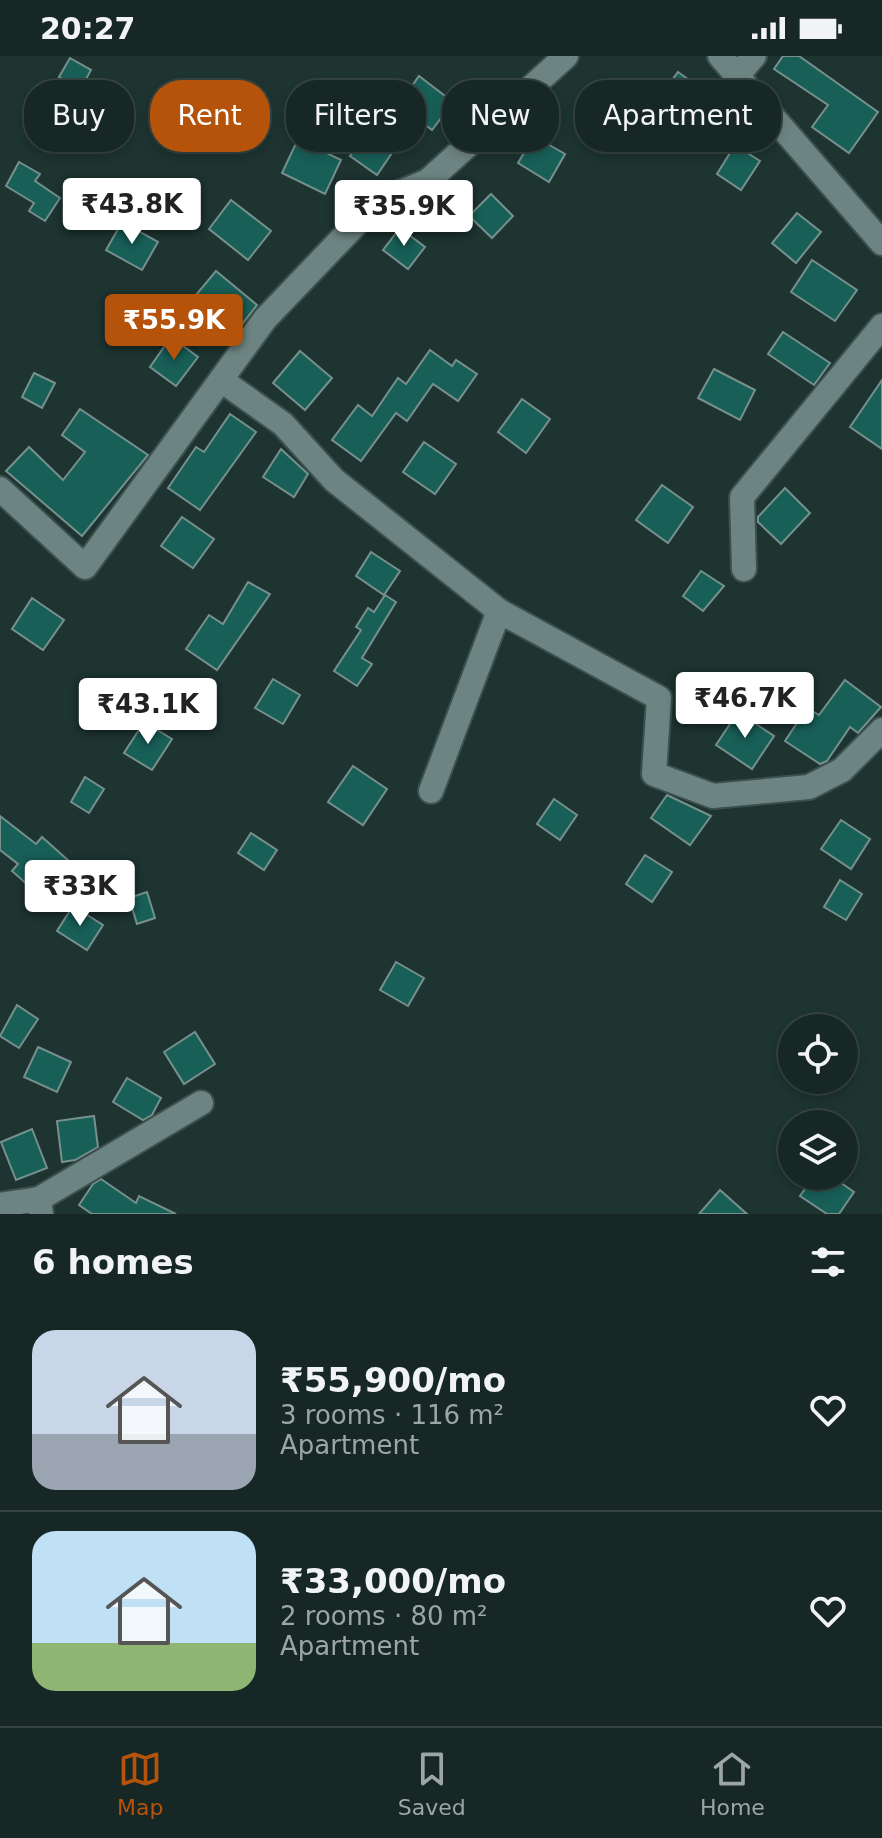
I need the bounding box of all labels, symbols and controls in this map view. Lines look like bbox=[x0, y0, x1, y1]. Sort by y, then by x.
text: 20:27 bbox=[40, 11, 136, 46]
chip: Buy bbox=[24, 80, 134, 152]
chip: Rent bbox=[150, 80, 270, 152]
chip: Filters bbox=[286, 80, 426, 152]
chip: New bbox=[442, 80, 559, 152]
chip: Apartment bbox=[575, 80, 781, 152]
pin: ₹43.8K bbox=[67, 178, 197, 246]
pin: ₹35.9K bbox=[339, 180, 469, 248]
text: ₹43.8K bbox=[81, 189, 183, 219]
text: ₹35.9K bbox=[353, 191, 455, 221]
pin: ₹55.9K bbox=[109, 294, 239, 362]
text: ₹55.9K bbox=[123, 305, 225, 335]
pin: ₹46.7K bbox=[680, 672, 810, 740]
pin: ₹43.1K bbox=[83, 678, 213, 746]
text: ₹46.7K bbox=[694, 683, 796, 713]
text: ₹43.1K bbox=[97, 689, 199, 719]
pin: ₹33K bbox=[33, 860, 127, 928]
text: ₹33K bbox=[43, 871, 117, 901]
map controls bbox=[778, 1014, 858, 1190]
button: locate bbox=[778, 1014, 858, 1094]
button: layers bbox=[778, 1110, 858, 1190]
icon: filters bbox=[806, 1240, 850, 1284]
text: 6 homes bbox=[32, 1242, 194, 1282]
text: ₹55,900/mo bbox=[280, 1360, 506, 1400]
icon: home bbox=[96, 1362, 192, 1458]
icon: heart bbox=[806, 1388, 850, 1432]
text: 3 rooms · 116 m² bbox=[280, 1400, 504, 1430]
text: Apartment bbox=[280, 1430, 419, 1460]
text: ₹33,000/mo bbox=[280, 1561, 506, 1601]
icon: home bbox=[96, 1563, 192, 1659]
icon: heart bbox=[806, 1589, 850, 1633]
text: 2 rooms · 80 m² bbox=[280, 1601, 488, 1631]
text: Apartment bbox=[280, 1631, 419, 1661]
tab: Map bbox=[117, 1747, 164, 1820]
tab: Saved bbox=[398, 1747, 466, 1820]
tab: Home bbox=[700, 1747, 765, 1820]

